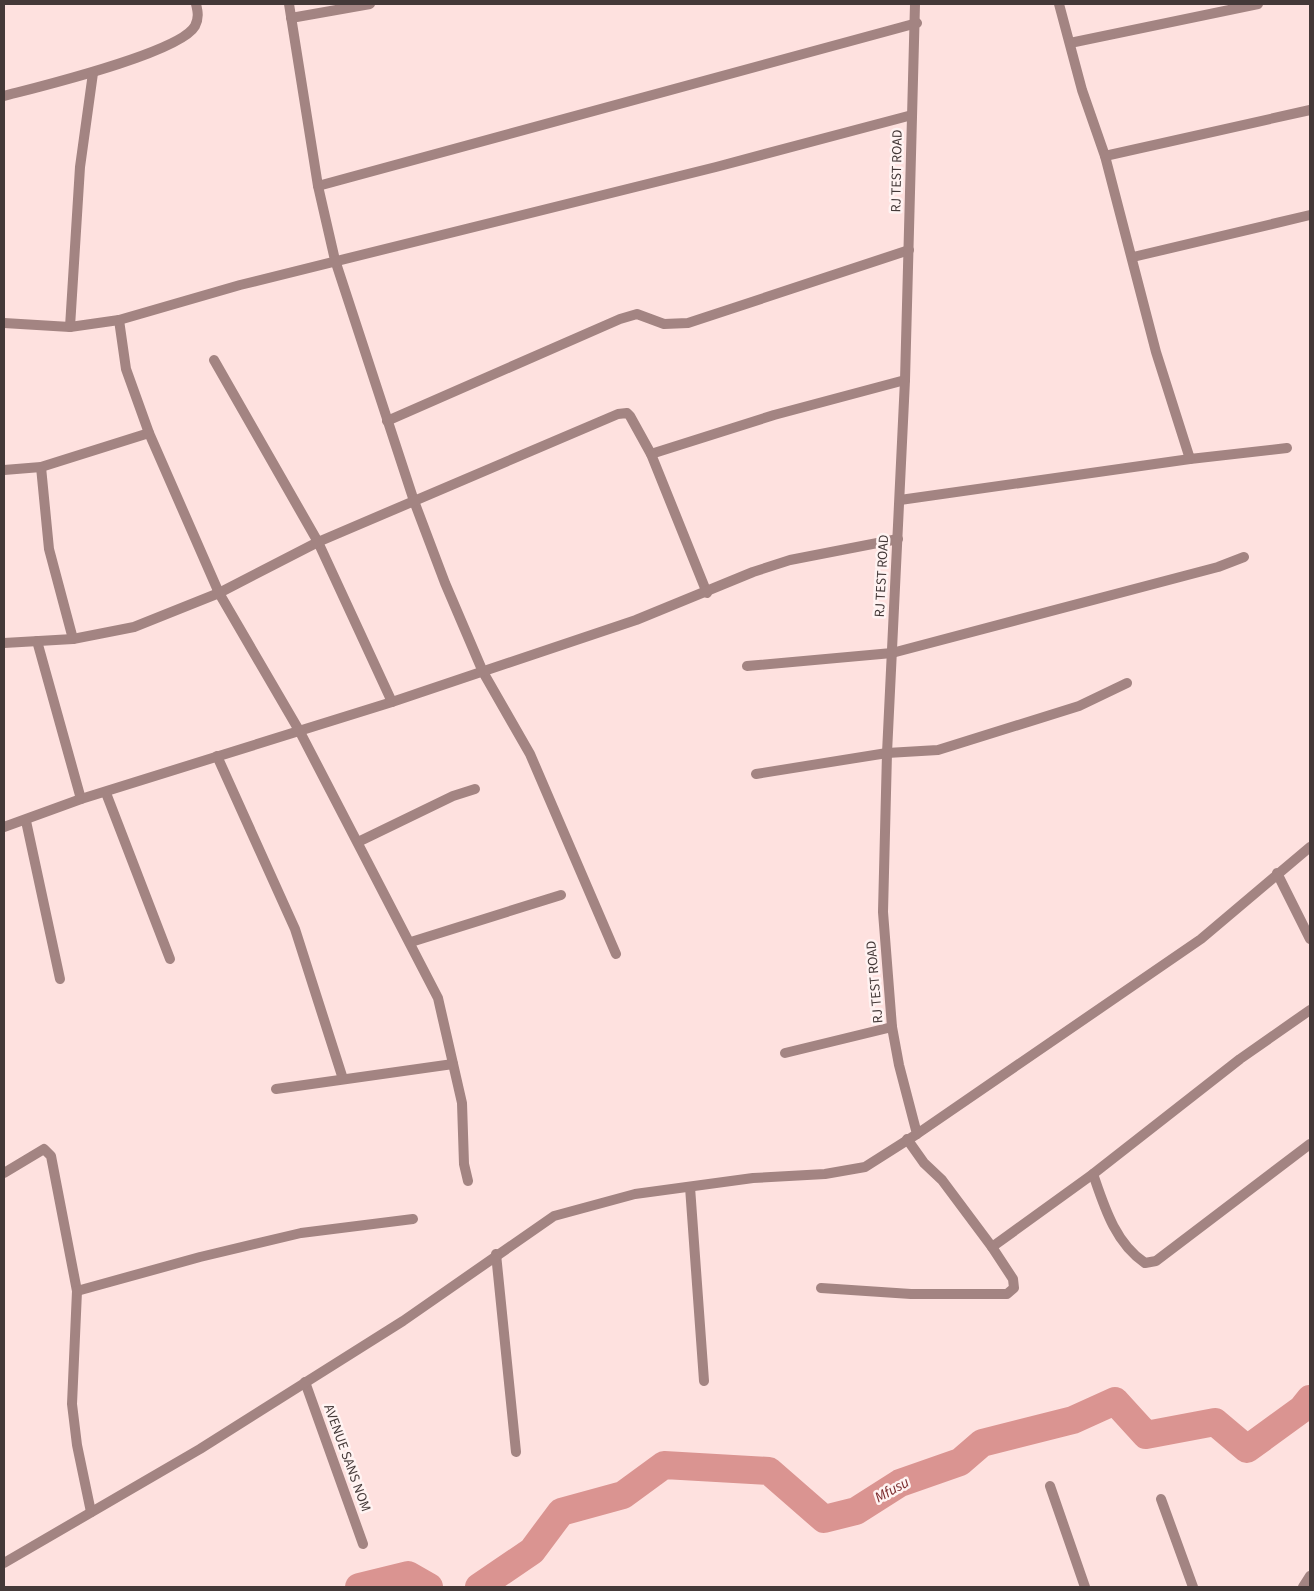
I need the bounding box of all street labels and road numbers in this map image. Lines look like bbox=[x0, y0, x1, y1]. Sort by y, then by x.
street label: RJ TEST ROAD bbox=[886, 129, 908, 213]
street label: RJ TEST ROAD bbox=[870, 534, 894, 618]
street label: RJ TEST ROAD bbox=[861, 940, 889, 1024]
street label: AVENUE SANS NOM bbox=[318, 1401, 376, 1515]

